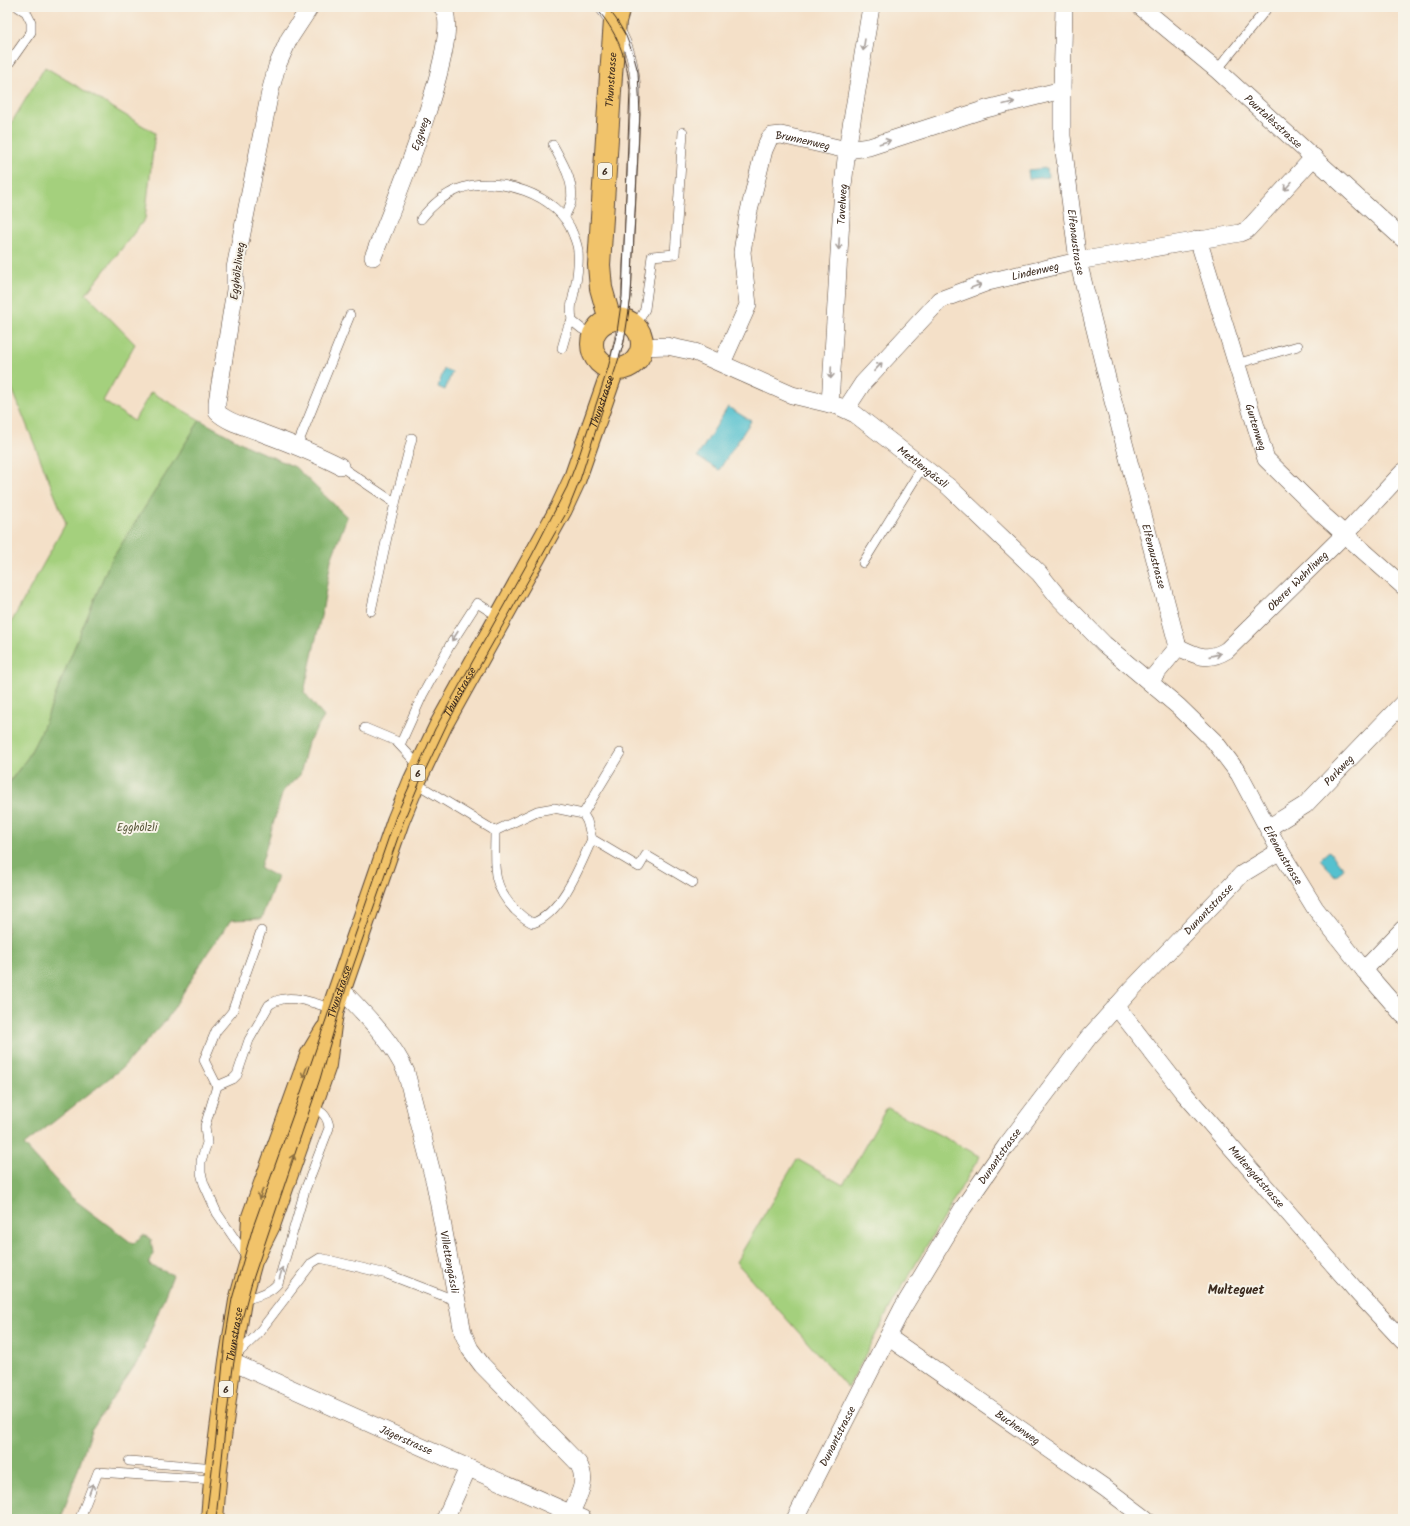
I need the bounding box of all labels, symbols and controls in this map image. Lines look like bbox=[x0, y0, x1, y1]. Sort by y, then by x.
one-way arrow bbox=[860, 39, 868, 52]
street label: Thunstrasse bbox=[601, 52, 623, 108]
street label: Pourtalèsstrasse bbox=[1239, 91, 1306, 154]
one-way arrow bbox=[1002, 99, 1015, 106]
street label: Eggweg bbox=[407, 115, 435, 153]
street label: Brunnenweg bbox=[774, 127, 832, 156]
one-way arrow bbox=[878, 138, 891, 145]
road number: 6 bbox=[598, 163, 612, 179]
one-way arrow bbox=[1283, 181, 1292, 191]
street label: Tavelweg bbox=[833, 183, 853, 225]
street label: Elfenaustrasse bbox=[1061, 208, 1089, 277]
one-way arrow bbox=[836, 237, 843, 250]
street label: Egghölzliweg bbox=[226, 241, 250, 301]
street label: Lindenweg bbox=[1010, 258, 1061, 286]
one-way arrow bbox=[970, 282, 982, 290]
one-way arrow bbox=[873, 362, 883, 372]
one-way arrow bbox=[828, 366, 835, 379]
street label: Thunstrasse bbox=[585, 373, 620, 431]
street label: Gurtenweg bbox=[1239, 402, 1271, 453]
street label: Mettlengässli bbox=[893, 442, 952, 494]
street label: Elfenaustrasse bbox=[1136, 522, 1170, 591]
street label: Oberer Wehrliweg bbox=[1263, 547, 1333, 616]
one-way arrow bbox=[451, 630, 459, 642]
one-way arrow bbox=[1208, 651, 1221, 658]
street label: Thunstrasse bbox=[439, 664, 482, 721]
street label: Parkweg bbox=[1320, 751, 1359, 791]
road number: 6 bbox=[411, 765, 425, 781]
park label: Egghölzli bbox=[117, 819, 158, 837]
street label: Elfenaustrasse bbox=[1258, 822, 1307, 889]
street label: Dunantstrasse bbox=[1180, 880, 1238, 940]
street label: Thunstrasse bbox=[323, 963, 357, 1020]
one-way arrow bbox=[301, 1066, 309, 1078]
street label: Dunantstrasse bbox=[974, 1125, 1027, 1189]
street label: Multengutstrasse bbox=[1223, 1142, 1288, 1213]
one-way arrow bbox=[288, 1154, 296, 1166]
one-way arrow bbox=[257, 1188, 264, 1201]
street label: Villettengässli bbox=[434, 1229, 463, 1295]
one-way arrow bbox=[278, 1267, 285, 1280]
district label: Multeguet bbox=[1208, 1280, 1264, 1301]
street label: Thunstrasse bbox=[222, 1306, 249, 1363]
road number: 6 bbox=[219, 1381, 233, 1397]
street label: Dunantstrasse bbox=[815, 1403, 861, 1470]
street label: Buchenweg bbox=[991, 1406, 1043, 1450]
street label: Jägerstrasse bbox=[376, 1421, 435, 1460]
one-way arrow bbox=[88, 1484, 96, 1496]

